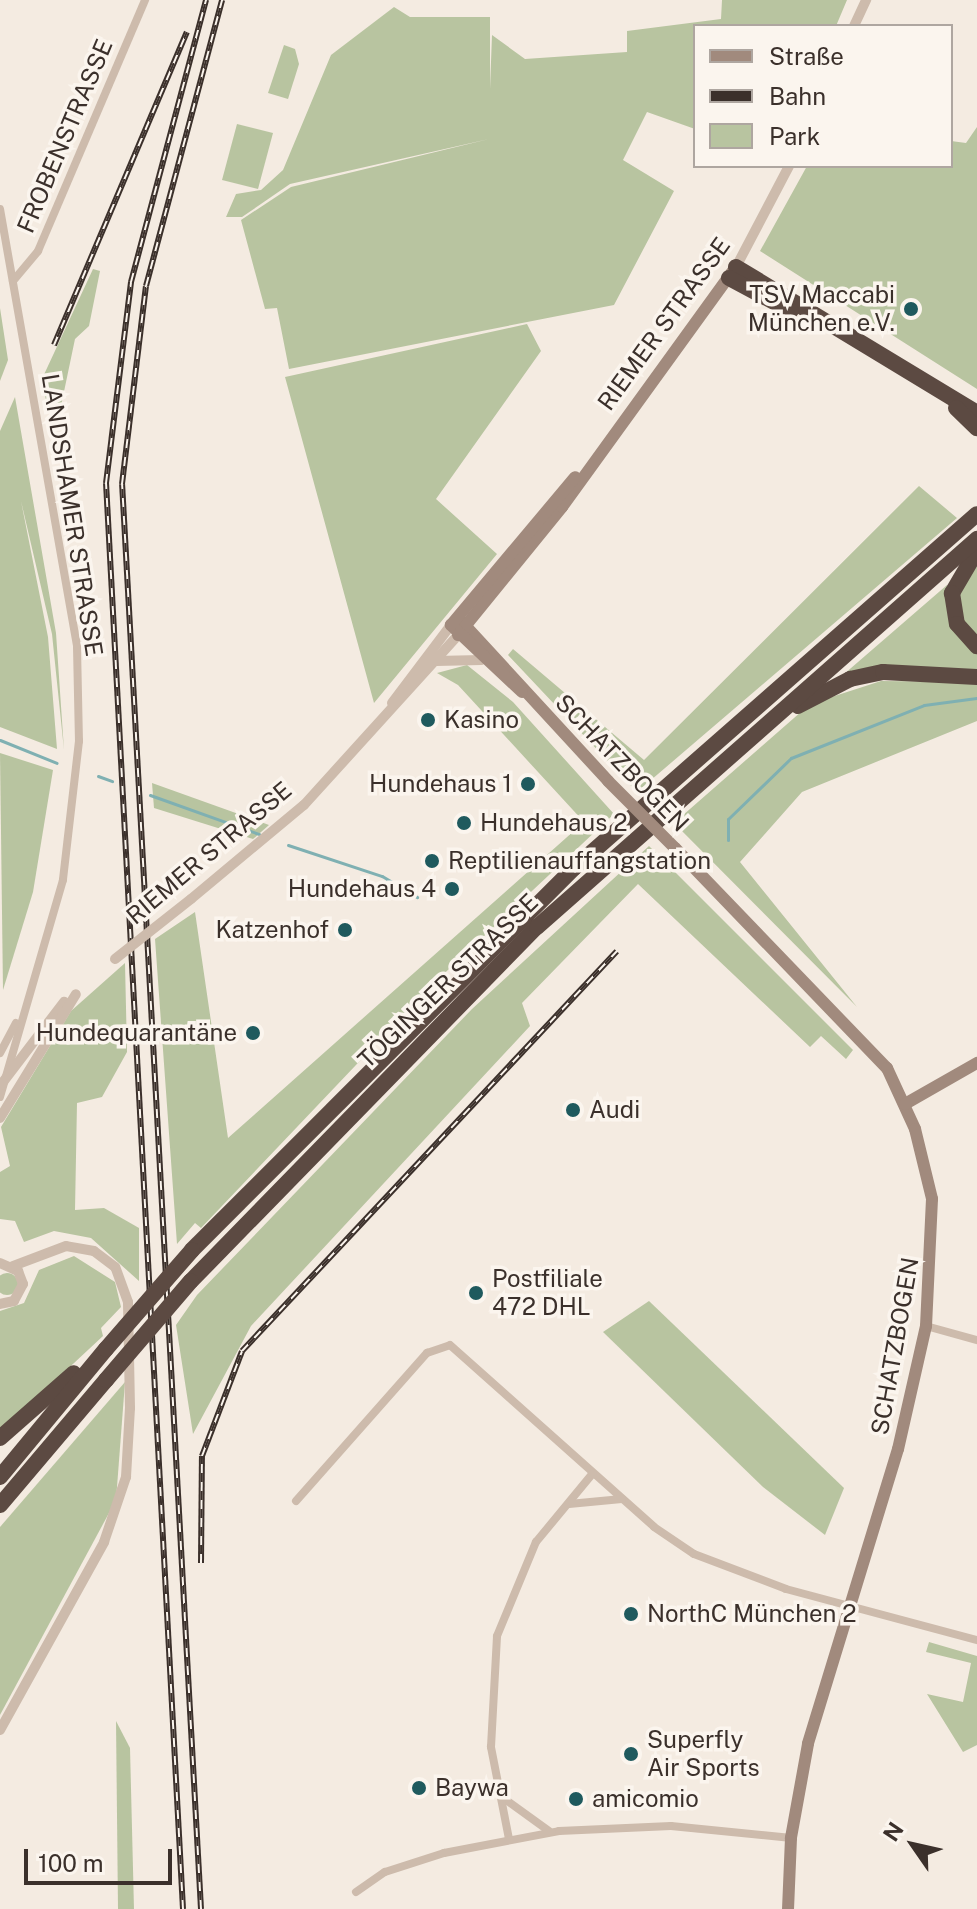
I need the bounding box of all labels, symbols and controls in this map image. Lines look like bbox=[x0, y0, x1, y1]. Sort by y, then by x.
legend bbox=[693, 24, 953, 168]
street label: FROBENSTRASSE bbox=[11, 35, 119, 237]
text: Straße bbox=[769, 42, 844, 70]
text: Bahn bbox=[769, 82, 826, 110]
text: Park bbox=[769, 122, 820, 150]
street label: RIEMER STRASSE bbox=[592, 232, 736, 416]
place label: TSV Maccabi München e.V. bbox=[747, 281, 895, 337]
marker: TSV Maccabi München e.V. bbox=[902, 300, 920, 318]
street label: LANDSHAMER STRASSE bbox=[35, 372, 109, 658]
street label: SCHATZBOGEN bbox=[549, 688, 695, 838]
place label: Kasino bbox=[444, 706, 519, 734]
marker: Kasino bbox=[419, 711, 437, 729]
place label: Hundehaus 1 bbox=[369, 770, 512, 798]
marker: Hundehaus 1 bbox=[519, 775, 537, 793]
street label: RIEMER STRASSE bbox=[121, 776, 297, 930]
place label: Hundehaus 2 bbox=[480, 809, 628, 837]
marker: Hundehaus 2 bbox=[455, 814, 473, 832]
place label: Reptilienauffangstation bbox=[448, 847, 711, 875]
marker: Reptilienauffangstation bbox=[423, 852, 441, 870]
place label: Hundehaus 4 bbox=[288, 875, 436, 903]
marker: Hundehaus 4 bbox=[443, 880, 461, 898]
street label: TÖGINGER STRASSE bbox=[352, 888, 544, 1074]
place label: Katzenhof bbox=[215, 916, 329, 944]
marker: Katzenhof bbox=[336, 921, 354, 939]
place label: Hundequarantäne bbox=[36, 1019, 237, 1047]
marker: Hundequarantäne bbox=[244, 1024, 262, 1042]
place label: Audi bbox=[589, 1096, 640, 1124]
marker: Audi bbox=[564, 1101, 582, 1119]
street label: SCHATZBOGEN bbox=[865, 1255, 925, 1437]
place label: Postfiliale 472 DHL bbox=[492, 1265, 603, 1321]
marker: Postfiliale 472 DHL bbox=[467, 1284, 485, 1302]
place label: NorthC München 2 bbox=[647, 1600, 857, 1628]
marker: NorthC München 2 bbox=[622, 1605, 640, 1623]
place label: Superfly Air Sports bbox=[647, 1726, 760, 1782]
marker: Superfly Air Sports bbox=[622, 1745, 640, 1763]
place label: Baywa bbox=[435, 1774, 509, 1802]
marker: Baywa bbox=[410, 1779, 428, 1797]
place label: amicomio bbox=[592, 1785, 699, 1813]
marker: amicomio bbox=[567, 1790, 585, 1808]
north arrow bbox=[873, 1805, 953, 1885]
text: N bbox=[878, 1817, 909, 1846]
scale bar bbox=[28, 1833, 176, 1883]
text: 100 m bbox=[38, 1849, 104, 1877]

